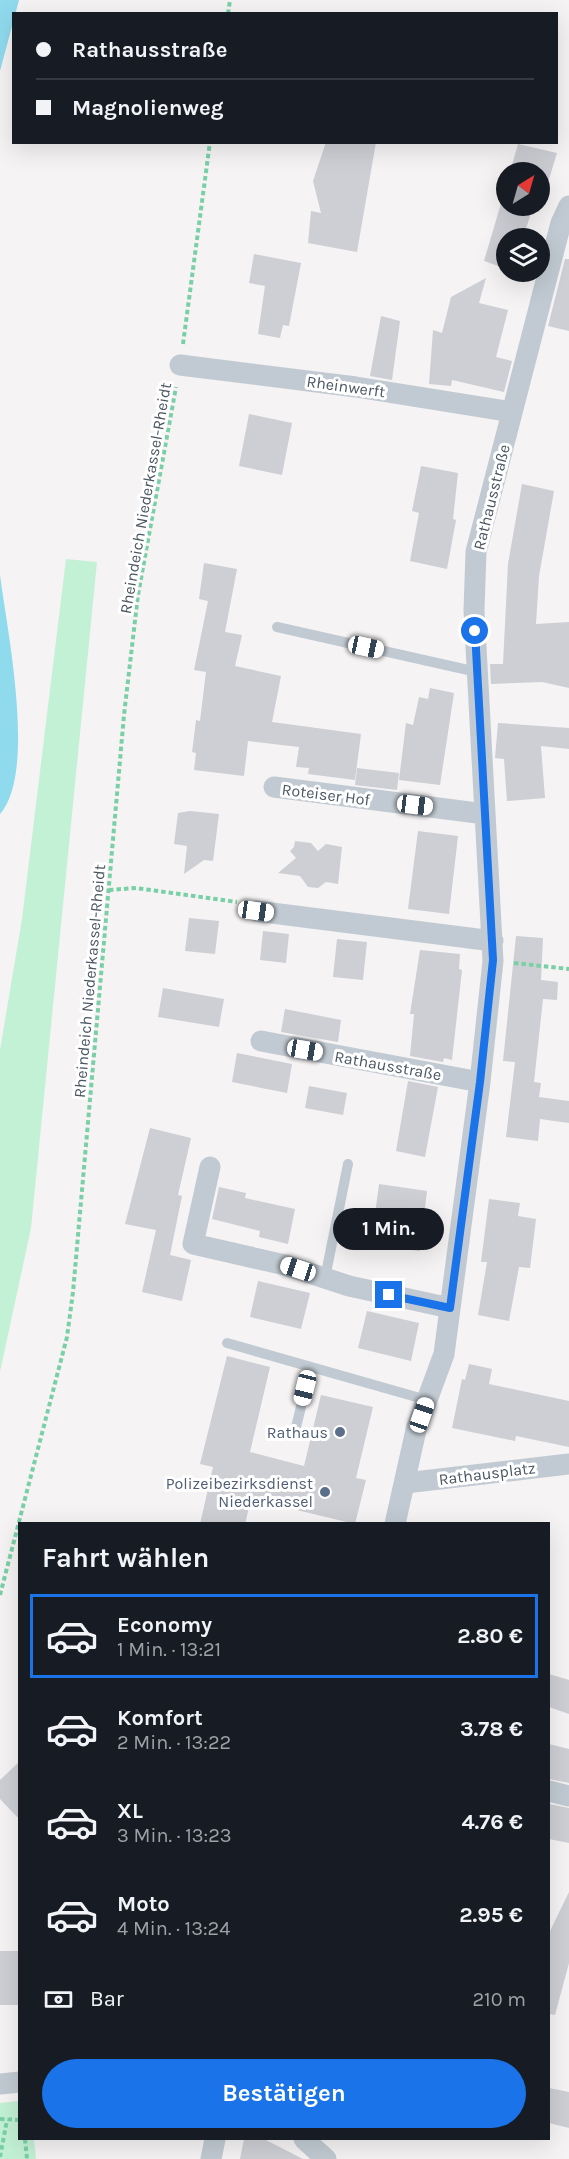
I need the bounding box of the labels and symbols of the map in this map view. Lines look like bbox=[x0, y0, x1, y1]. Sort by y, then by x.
north arrow bbox=[496, 162, 550, 216]
street label: Rheinwerft bbox=[305, 372, 386, 401]
street label: Rheindeich Niederkassel-Rheidt bbox=[116, 381, 175, 615]
street label: Rathausstraße bbox=[469, 442, 514, 552]
route start bbox=[461, 617, 488, 644]
car bbox=[347, 634, 385, 660]
street label: Roteiser Hof bbox=[281, 780, 372, 809]
car bbox=[396, 794, 434, 816]
street label: Rheindeich Niederkassel-Rheidt bbox=[70, 863, 109, 1099]
car bbox=[237, 900, 275, 922]
car bbox=[286, 1038, 324, 1062]
street label: Rathausstraße bbox=[333, 1047, 443, 1084]
callout: 1 Min. bbox=[334, 1208, 444, 1250]
car bbox=[278, 1255, 318, 1283]
route end bbox=[375, 1281, 402, 1308]
car bbox=[292, 1368, 318, 1408]
car bbox=[408, 1395, 436, 1435]
place label: Rathaus bbox=[267, 1423, 328, 1442]
marker: Rathaus bbox=[333, 1425, 347, 1439]
street label: Rathausplatz bbox=[438, 1458, 537, 1489]
place label: Polizeibezirksdienst Niederkassel bbox=[166, 1474, 313, 1511]
marker: Polizeibezirksdienst Niederkassel bbox=[318, 1485, 332, 1499]

